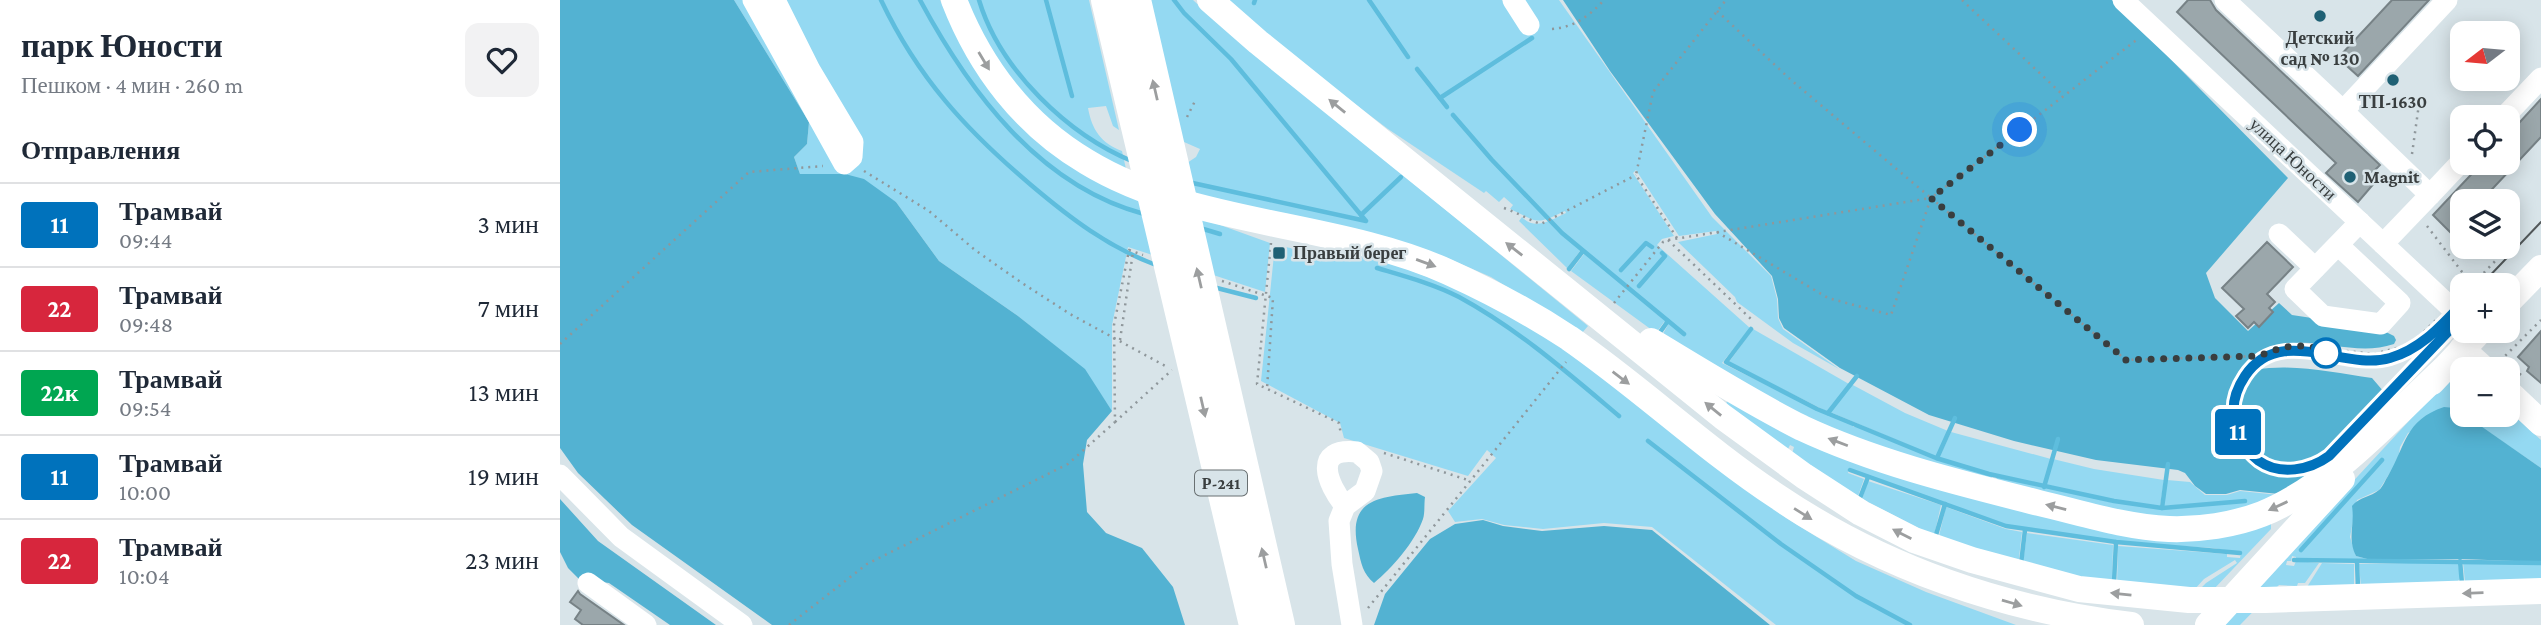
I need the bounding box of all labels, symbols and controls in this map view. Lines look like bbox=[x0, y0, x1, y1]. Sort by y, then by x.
marker: Детский сад № 130 bbox=[2312, 8, 2328, 24]
north arrow bbox=[2450, 21, 2520, 91]
map controls bbox=[2450, 21, 2520, 427]
button: heart bbox=[465, 23, 539, 97]
text: парк Юности bbox=[21, 27, 223, 64]
place label: Детский сад № 130 bbox=[2280, 28, 2360, 69]
one-way arrow bbox=[977, 52, 990, 71]
text: Пешком · 4 мин · 260 m bbox=[21, 72, 243, 98]
marker: ТП-1630 bbox=[2385, 72, 2401, 88]
one-way arrow bbox=[1150, 79, 1161, 101]
place label: ТП-1630 bbox=[2359, 92, 2427, 112]
one-way arrow bbox=[1328, 99, 1345, 114]
button: locate bbox=[2450, 105, 2520, 175]
your location bbox=[2002, 112, 2037, 147]
street label: улица Юности bbox=[2246, 114, 2341, 204]
text: Отправления bbox=[21, 136, 180, 165]
place label: Magnit bbox=[2364, 167, 2420, 187]
marker: Magnit bbox=[2342, 169, 2358, 185]
button: layers bbox=[2450, 189, 2520, 259]
text: Трамвай bbox=[119, 197, 223, 226]
text: 3 мин bbox=[478, 210, 539, 239]
text: 11 bbox=[51, 211, 68, 238]
text: 09:44 bbox=[119, 227, 172, 253]
one-way arrow bbox=[1505, 242, 1523, 257]
place label: Правый берег bbox=[1293, 243, 1407, 263]
marker: Правый берег bbox=[1271, 245, 1287, 261]
one-way arrow bbox=[1415, 258, 1436, 269]
one-way arrow bbox=[1193, 267, 1204, 289]
button: + bbox=[2450, 273, 2520, 343]
text: Трамвай bbox=[119, 281, 223, 310]
text: 7 мин bbox=[478, 294, 539, 323]
text: 22 bbox=[47, 295, 72, 322]
text: 09:48 bbox=[119, 311, 173, 337]
unlabelled marker bbox=[2311, 338, 2341, 368]
button: − bbox=[2450, 357, 2520, 427]
text: Трамвай bbox=[119, 365, 223, 394]
one-way arrow bbox=[1612, 370, 1630, 384]
text: 13 мин bbox=[469, 378, 539, 407]
text: 22к bbox=[41, 379, 78, 406]
text: 09:54 bbox=[119, 395, 172, 421]
one-way arrow bbox=[1198, 396, 1209, 418]
one-way arrow bbox=[1704, 402, 1721, 417]
line badge: 11 bbox=[2206, 409, 2270, 455]
text: 11 bbox=[2229, 418, 2247, 445]
one-way arrow bbox=[1828, 436, 1849, 447]
text: Трамвай bbox=[119, 449, 223, 478]
text: 19 мин bbox=[468, 462, 539, 491]
text: 11 bbox=[51, 463, 68, 490]
road number: Р-241 bbox=[1195, 470, 1247, 496]
text: 10:00 bbox=[119, 479, 171, 505]
one-way arrow bbox=[2045, 501, 2067, 512]
one-way arrow bbox=[2268, 501, 2288, 512]
one-way arrow bbox=[1794, 507, 1813, 520]
one-way arrow bbox=[1892, 528, 1912, 539]
text: Трамвай bbox=[119, 533, 223, 562]
text: 23 мин bbox=[465, 546, 539, 575]
text: 22 bbox=[47, 547, 72, 574]
one-way arrow bbox=[1258, 547, 1269, 569]
text: 10:04 bbox=[119, 563, 170, 589]
one-way arrow bbox=[2110, 588, 2132, 599]
one-way arrow bbox=[2462, 588, 2484, 599]
one-way arrow bbox=[2001, 598, 2023, 609]

